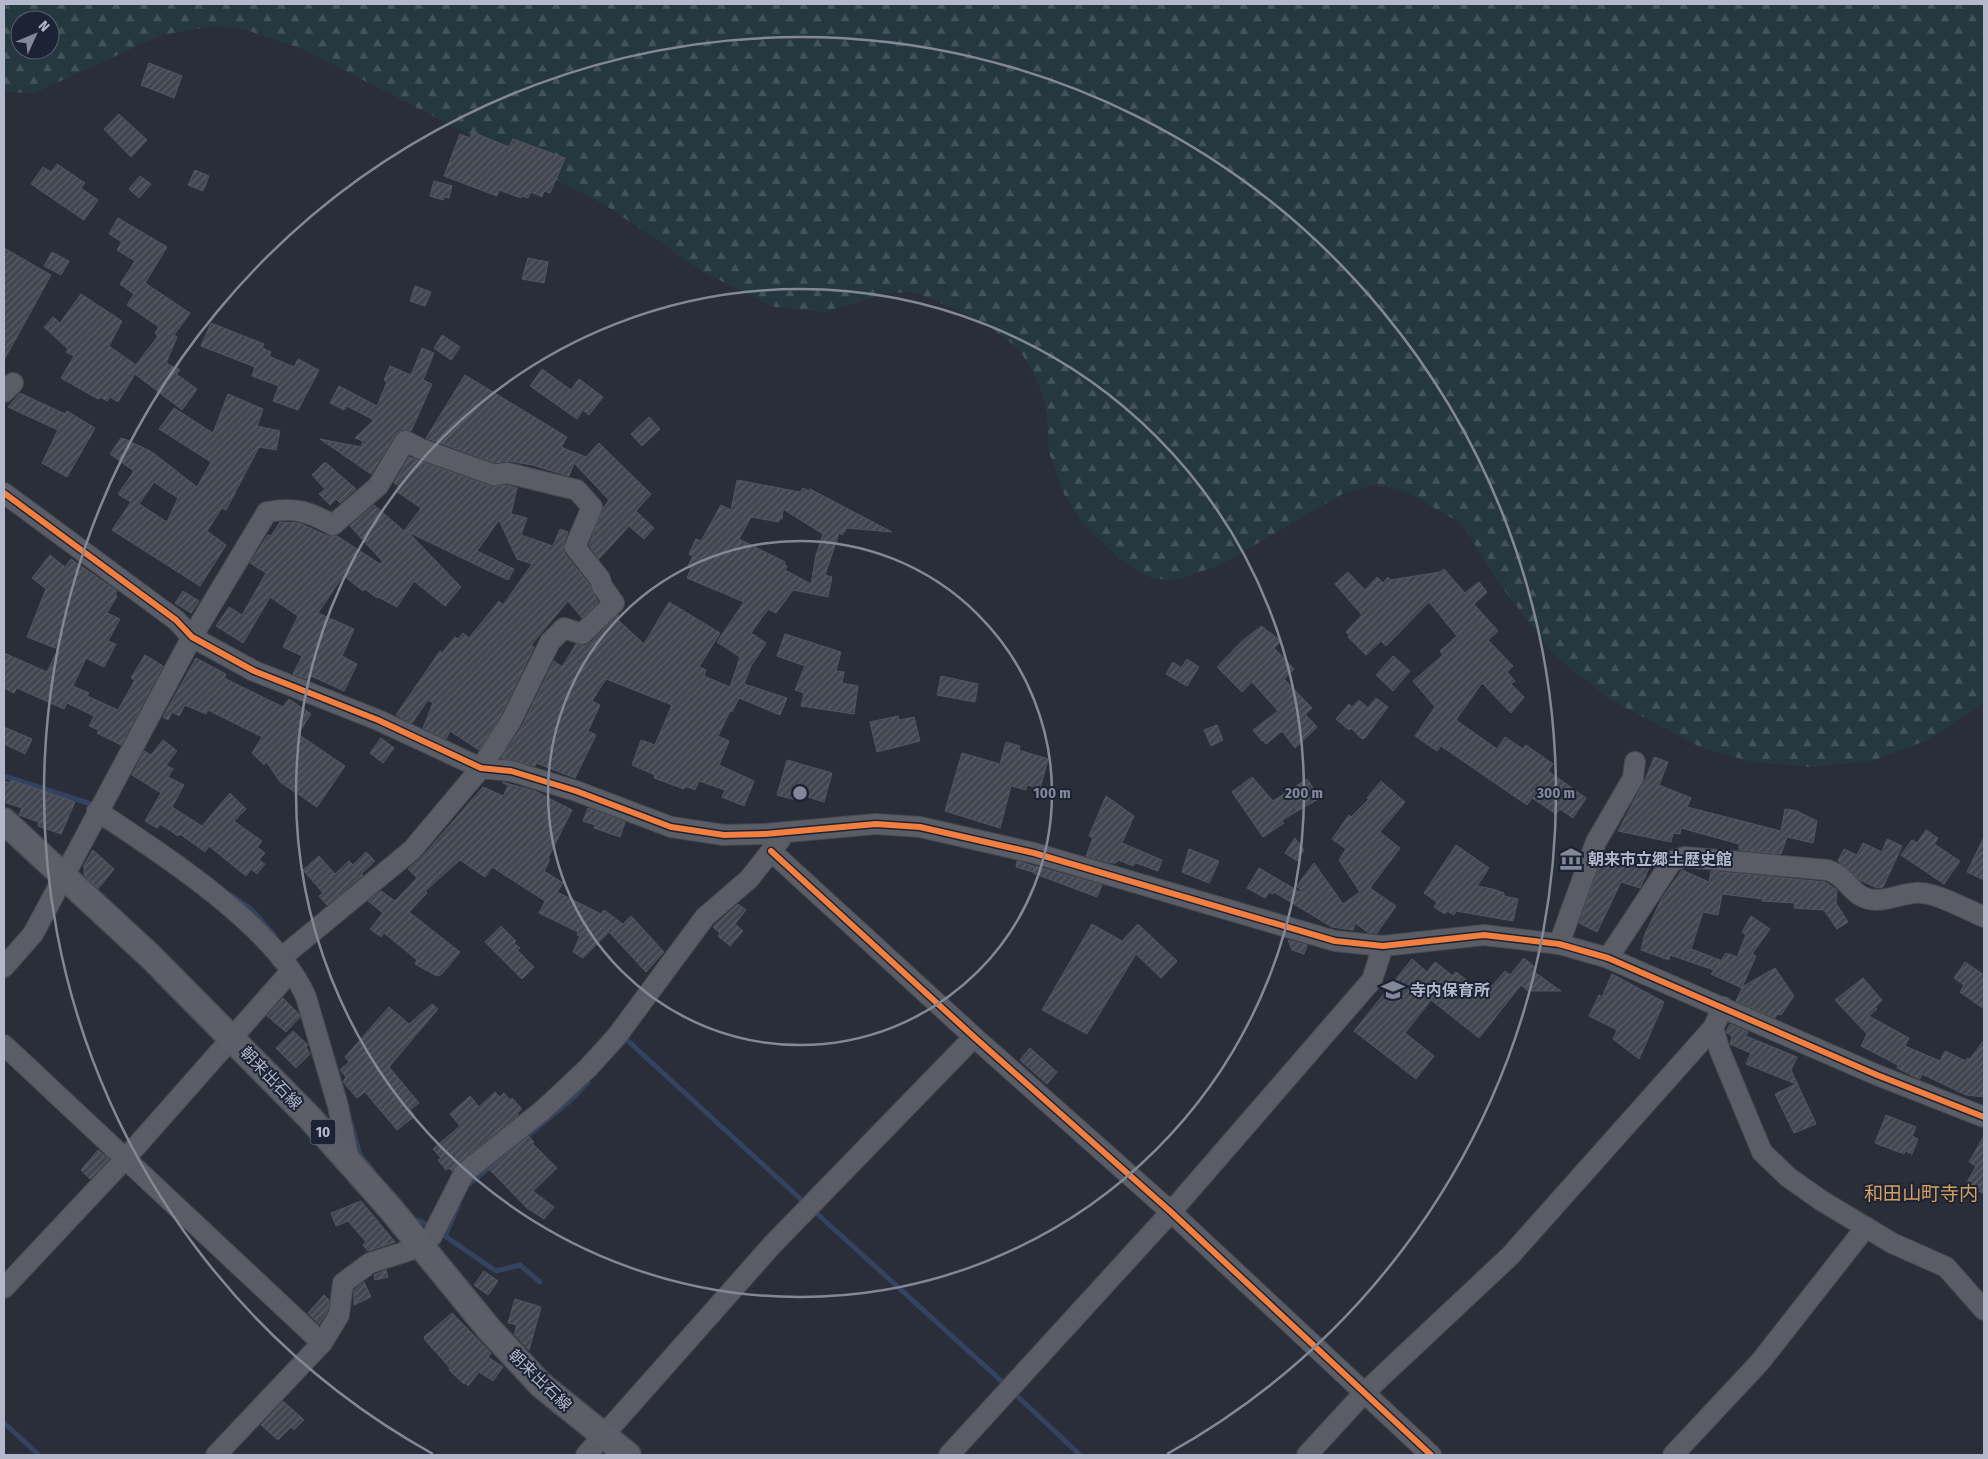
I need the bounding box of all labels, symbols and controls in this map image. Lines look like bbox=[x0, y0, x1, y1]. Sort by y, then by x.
north arrow bbox=[10, 10, 60, 60]
text: N bbox=[35, 17, 53, 35]
centre of rings bbox=[791, 784, 809, 802]
text: 100 m bbox=[1033, 784, 1071, 802]
text: 200 m bbox=[1284, 784, 1323, 802]
text: 300 m bbox=[1536, 784, 1575, 802]
museum icon: 朝来市立郷土歴史館 bbox=[1558, 846, 1584, 872]
place label: 朝来市立郷土歴史館 bbox=[1588, 850, 1732, 869]
school or university icon: 寺内保育所 bbox=[1380, 977, 1406, 1003]
place label: 寺内保育所 bbox=[1410, 981, 1490, 1000]
street label: 朝来出石線 bbox=[236, 1043, 306, 1113]
road number: 10 bbox=[310, 1120, 336, 1144]
district label: 和田山町寺内 bbox=[1864, 1182, 1978, 1205]
street label: 朝来出石線 bbox=[505, 1345, 575, 1415]

